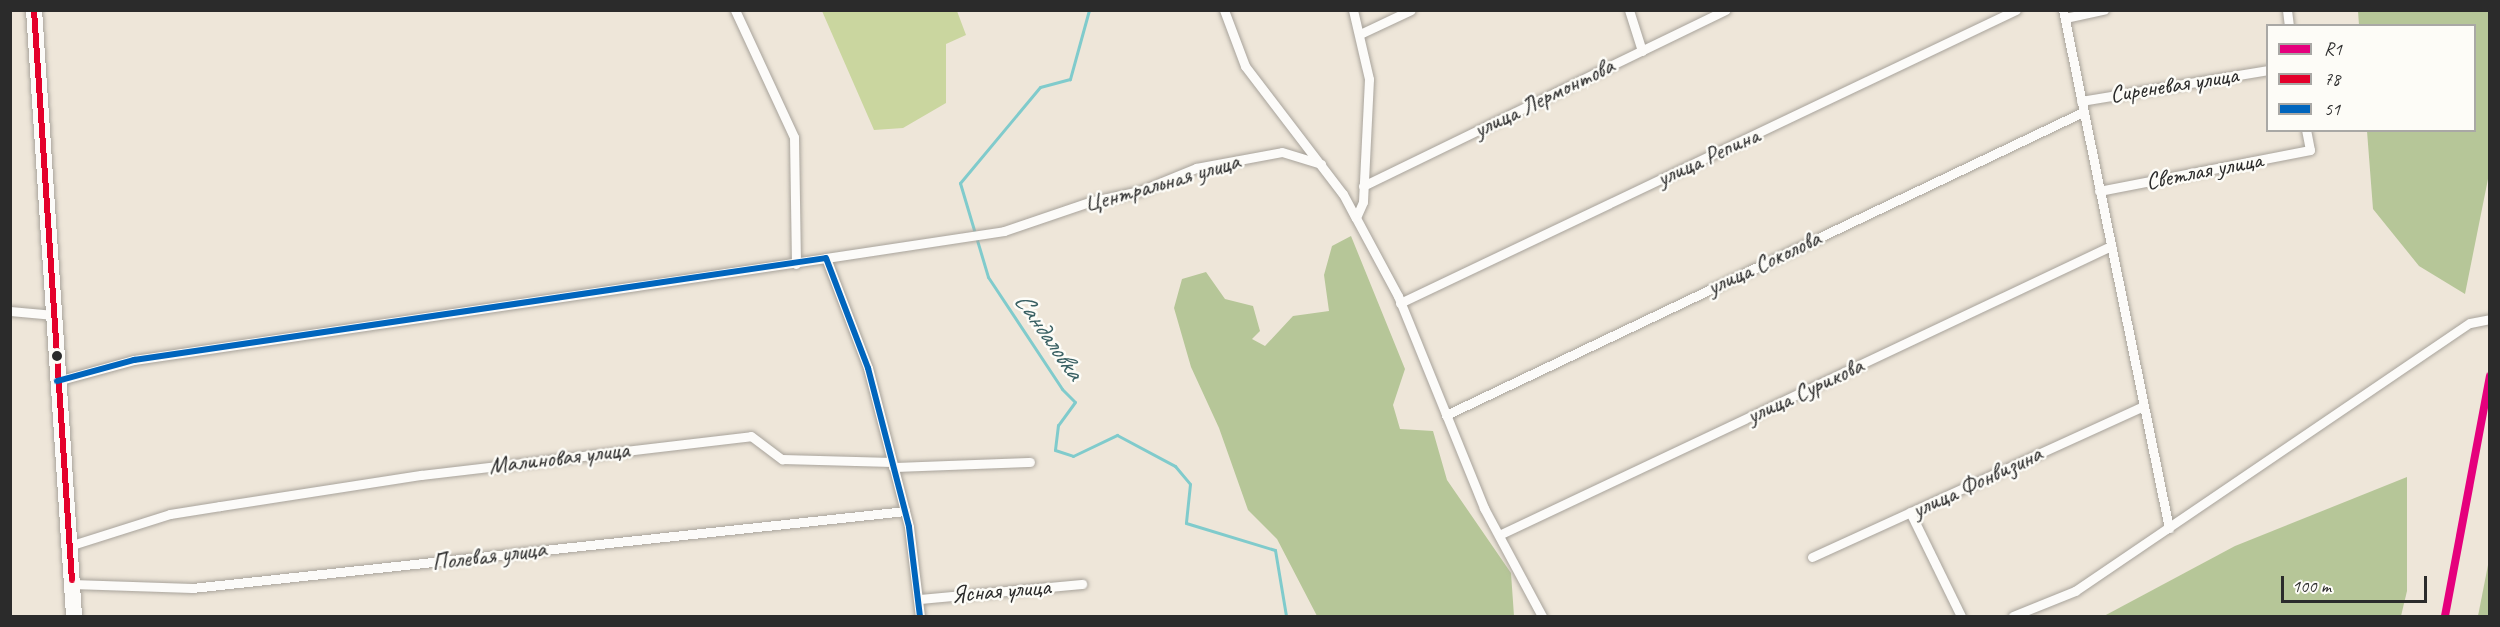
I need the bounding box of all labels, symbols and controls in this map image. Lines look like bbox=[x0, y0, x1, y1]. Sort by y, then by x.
legend bbox=[2266, 24, 2476, 132]
text: R1 bbox=[2324, 38, 2342, 60]
street label: улица Лермонтова bbox=[1469, 51, 1619, 145]
street label: Сиреневая улица bbox=[2107, 61, 2241, 109]
text: 78 bbox=[2324, 68, 2340, 90]
text: 51 bbox=[2324, 98, 2340, 120]
street label: улица Репина bbox=[1652, 121, 1764, 193]
street label: Светлая улица bbox=[2143, 146, 2265, 196]
street label: Центральная улица bbox=[1080, 147, 1244, 219]
street label: улица Соколова bbox=[1703, 224, 1825, 302]
water label: Сандаловка bbox=[1008, 286, 1090, 386]
unlabelled marker bbox=[51, 350, 63, 362]
street label: улица Сурикова bbox=[1742, 351, 1868, 431]
street label: Малиновая улица bbox=[486, 435, 632, 481]
street label: улица Фонвизина bbox=[1908, 440, 2046, 524]
street label: Полевая улица bbox=[430, 535, 548, 577]
scale bar bbox=[2284, 564, 2430, 602]
street label: Ясная улица bbox=[949, 572, 1053, 610]
text: 100 m bbox=[2292, 575, 2331, 597]

